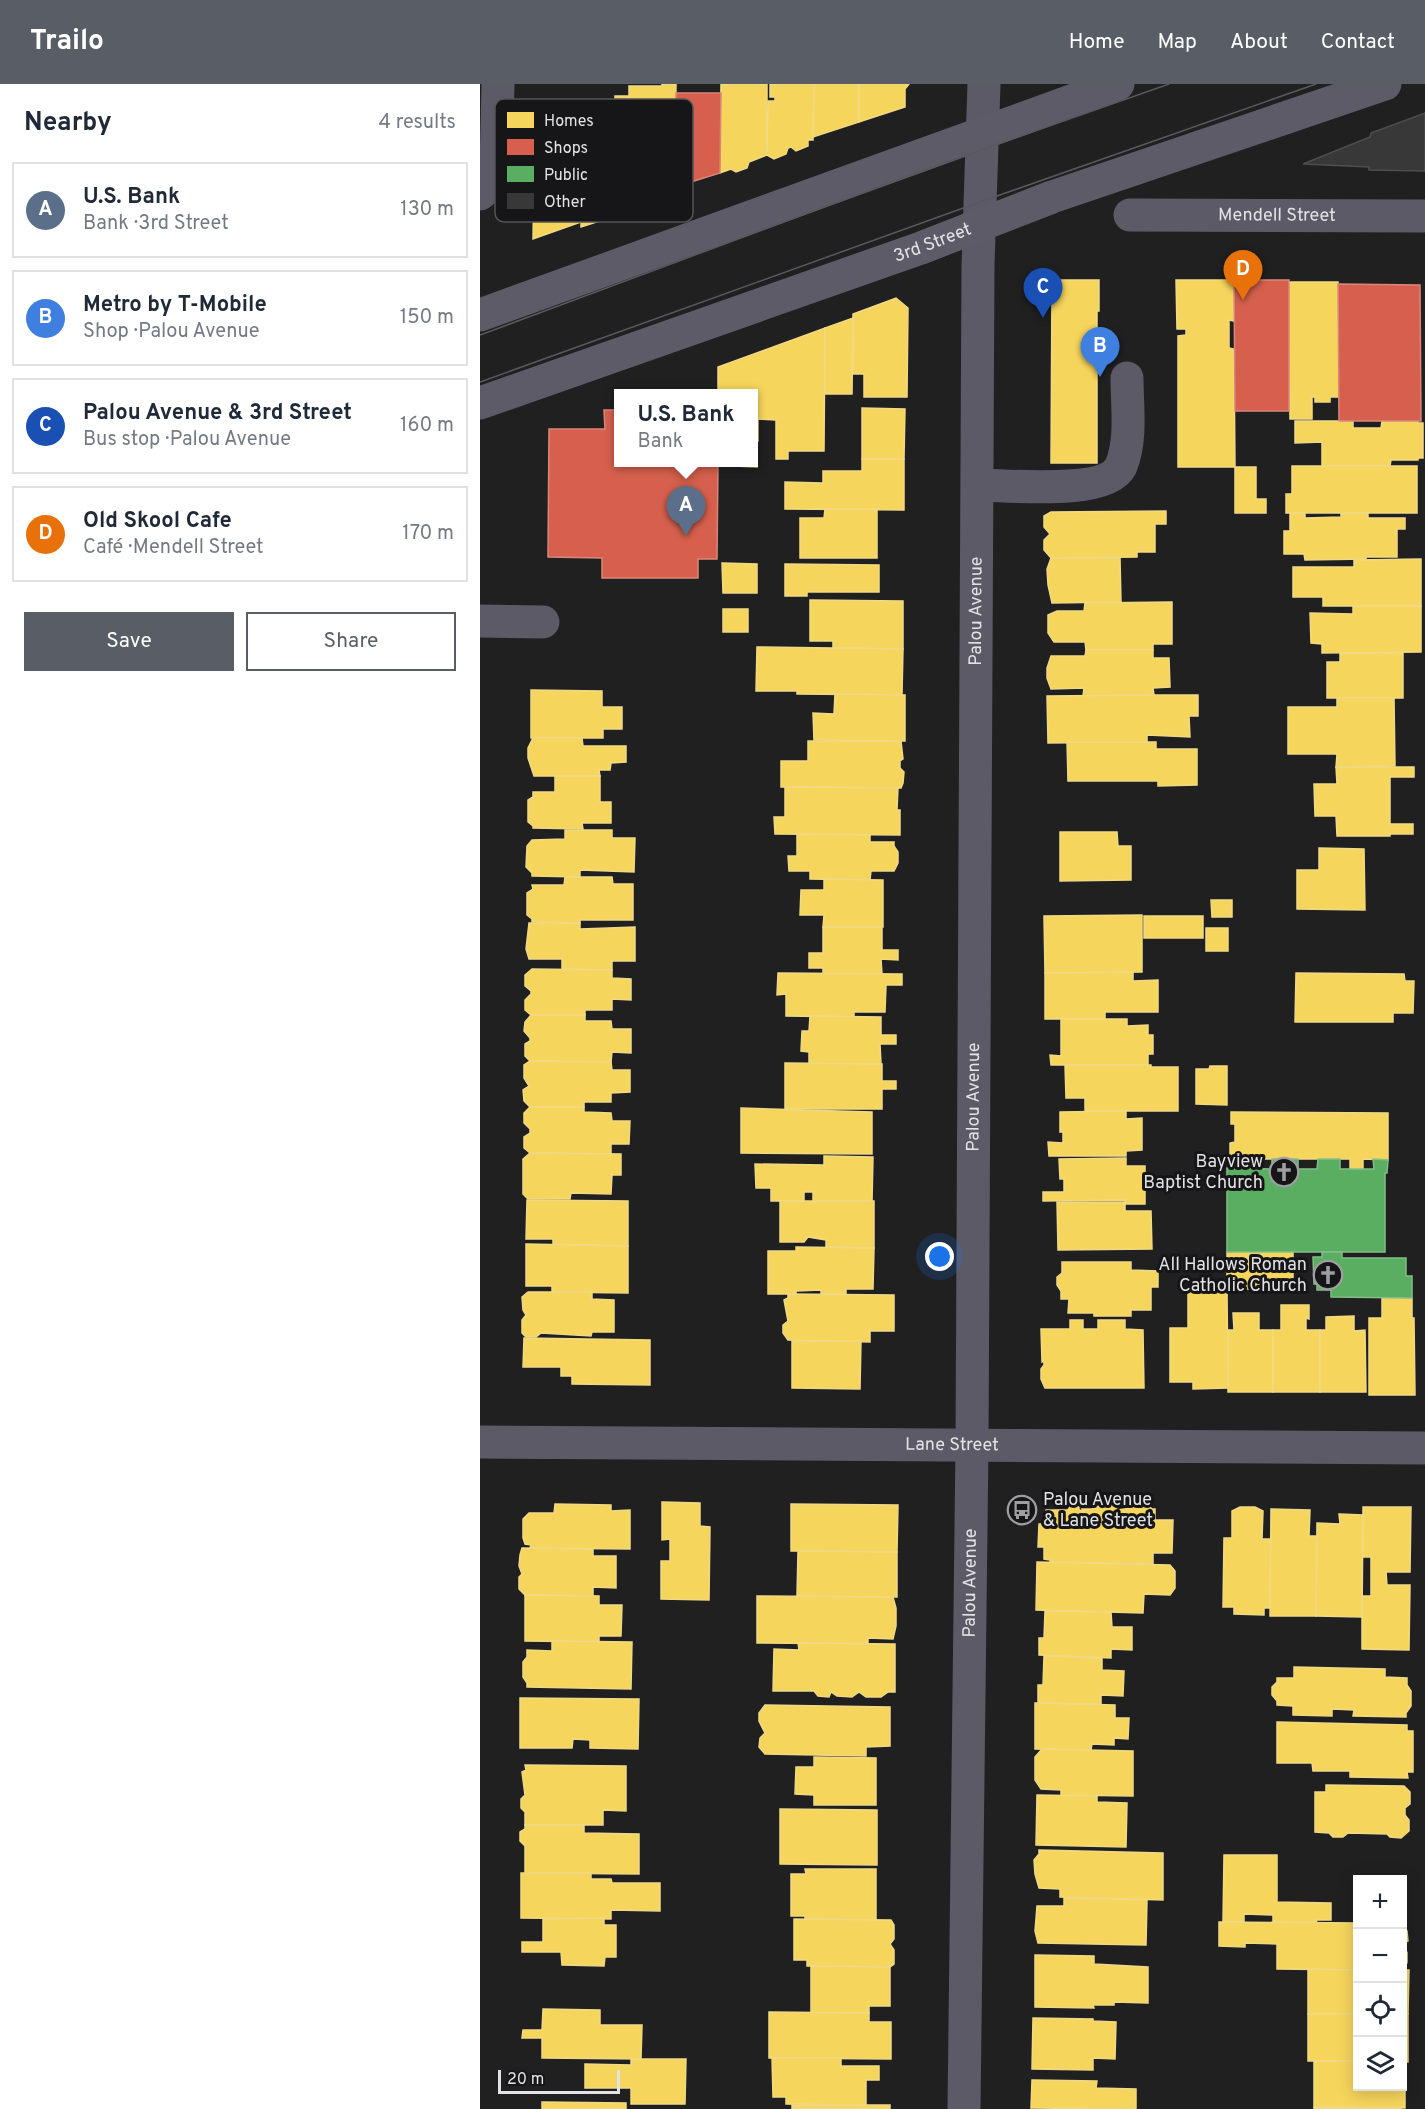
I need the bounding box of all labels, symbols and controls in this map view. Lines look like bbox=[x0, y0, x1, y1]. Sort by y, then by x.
text: Trailo bbox=[30, 24, 104, 60]
text: Home bbox=[1069, 29, 1125, 56]
text: Map bbox=[1158, 29, 1197, 56]
text: About bbox=[1230, 29, 1288, 56]
text: Contact bbox=[1321, 29, 1395, 56]
legend bbox=[495, 99, 693, 222]
text: Nearby bbox=[24, 107, 112, 140]
text: 4 results bbox=[379, 110, 456, 136]
text: Homes bbox=[544, 112, 594, 132]
text: Shops bbox=[544, 139, 588, 159]
text: Public bbox=[544, 166, 588, 186]
text: U.S. Bank bbox=[83, 184, 180, 211]
text: Other bbox=[544, 193, 586, 213]
text: A bbox=[38, 197, 53, 223]
text: 130 m bbox=[400, 197, 454, 223]
street label: Mendell Street bbox=[1218, 204, 1336, 227]
text: Bank · 3rd Street bbox=[83, 211, 229, 237]
street label: 3rd Street bbox=[891, 218, 975, 268]
pin: D bbox=[1224, 250, 1263, 300]
pin: C bbox=[1024, 268, 1062, 318]
text: Metro by T-Mobile bbox=[83, 292, 267, 319]
text: B bbox=[39, 305, 52, 331]
text: 150 m bbox=[400, 305, 454, 331]
text: Shop · Palou Avenue bbox=[83, 319, 259, 345]
pin: B bbox=[1080, 328, 1120, 377]
popup bbox=[614, 389, 758, 467]
text: Palou Avenue & 3rd Street bbox=[83, 400, 352, 427]
text: U.S. Bank bbox=[637, 402, 735, 429]
text: C bbox=[39, 413, 52, 439]
text: 160 m bbox=[400, 413, 454, 439]
text: Bus stop · Palou Avenue bbox=[83, 427, 291, 453]
text: Bank bbox=[637, 429, 683, 455]
pin: A bbox=[666, 486, 706, 536]
text: Old Skool Cafe bbox=[83, 508, 232, 535]
text: D bbox=[38, 521, 53, 547]
text: 170 m bbox=[402, 521, 454, 547]
text: Café · Mendell Street bbox=[83, 535, 264, 561]
street label: Palou Avenue bbox=[964, 556, 988, 666]
button: Save bbox=[24, 612, 234, 671]
button: Share bbox=[246, 612, 456, 671]
street label: Palou Avenue bbox=[962, 1042, 986, 1152]
place label: Bayview Baptist Church bbox=[1143, 1151, 1263, 1195]
church icon: Bayview Baptist Church bbox=[1268, 1156, 1300, 1188]
your location bbox=[925, 1242, 954, 1271]
place label: All Hallows Roman Catholic Church bbox=[1158, 1254, 1307, 1298]
church icon: All Hallows Roman Catholic Church bbox=[1312, 1259, 1344, 1291]
street label: Lane Street bbox=[905, 1433, 999, 1457]
place label: Palou Avenue & Lane Street bbox=[1043, 1489, 1153, 1533]
bus stop icon: Palou Avenue & Lane Street bbox=[1006, 1494, 1038, 1526]
street label: Palou Avenue bbox=[958, 1528, 982, 1638]
map controls bbox=[1353, 1875, 1407, 2091]
button: + bbox=[1353, 1875, 1407, 1929]
button: − bbox=[1353, 1929, 1407, 1983]
button: locate bbox=[1353, 1983, 1407, 2037]
button: layers bbox=[1353, 2037, 1407, 2091]
scale bar bbox=[498, 2067, 620, 2094]
text: 20 m bbox=[507, 2070, 544, 2090]

